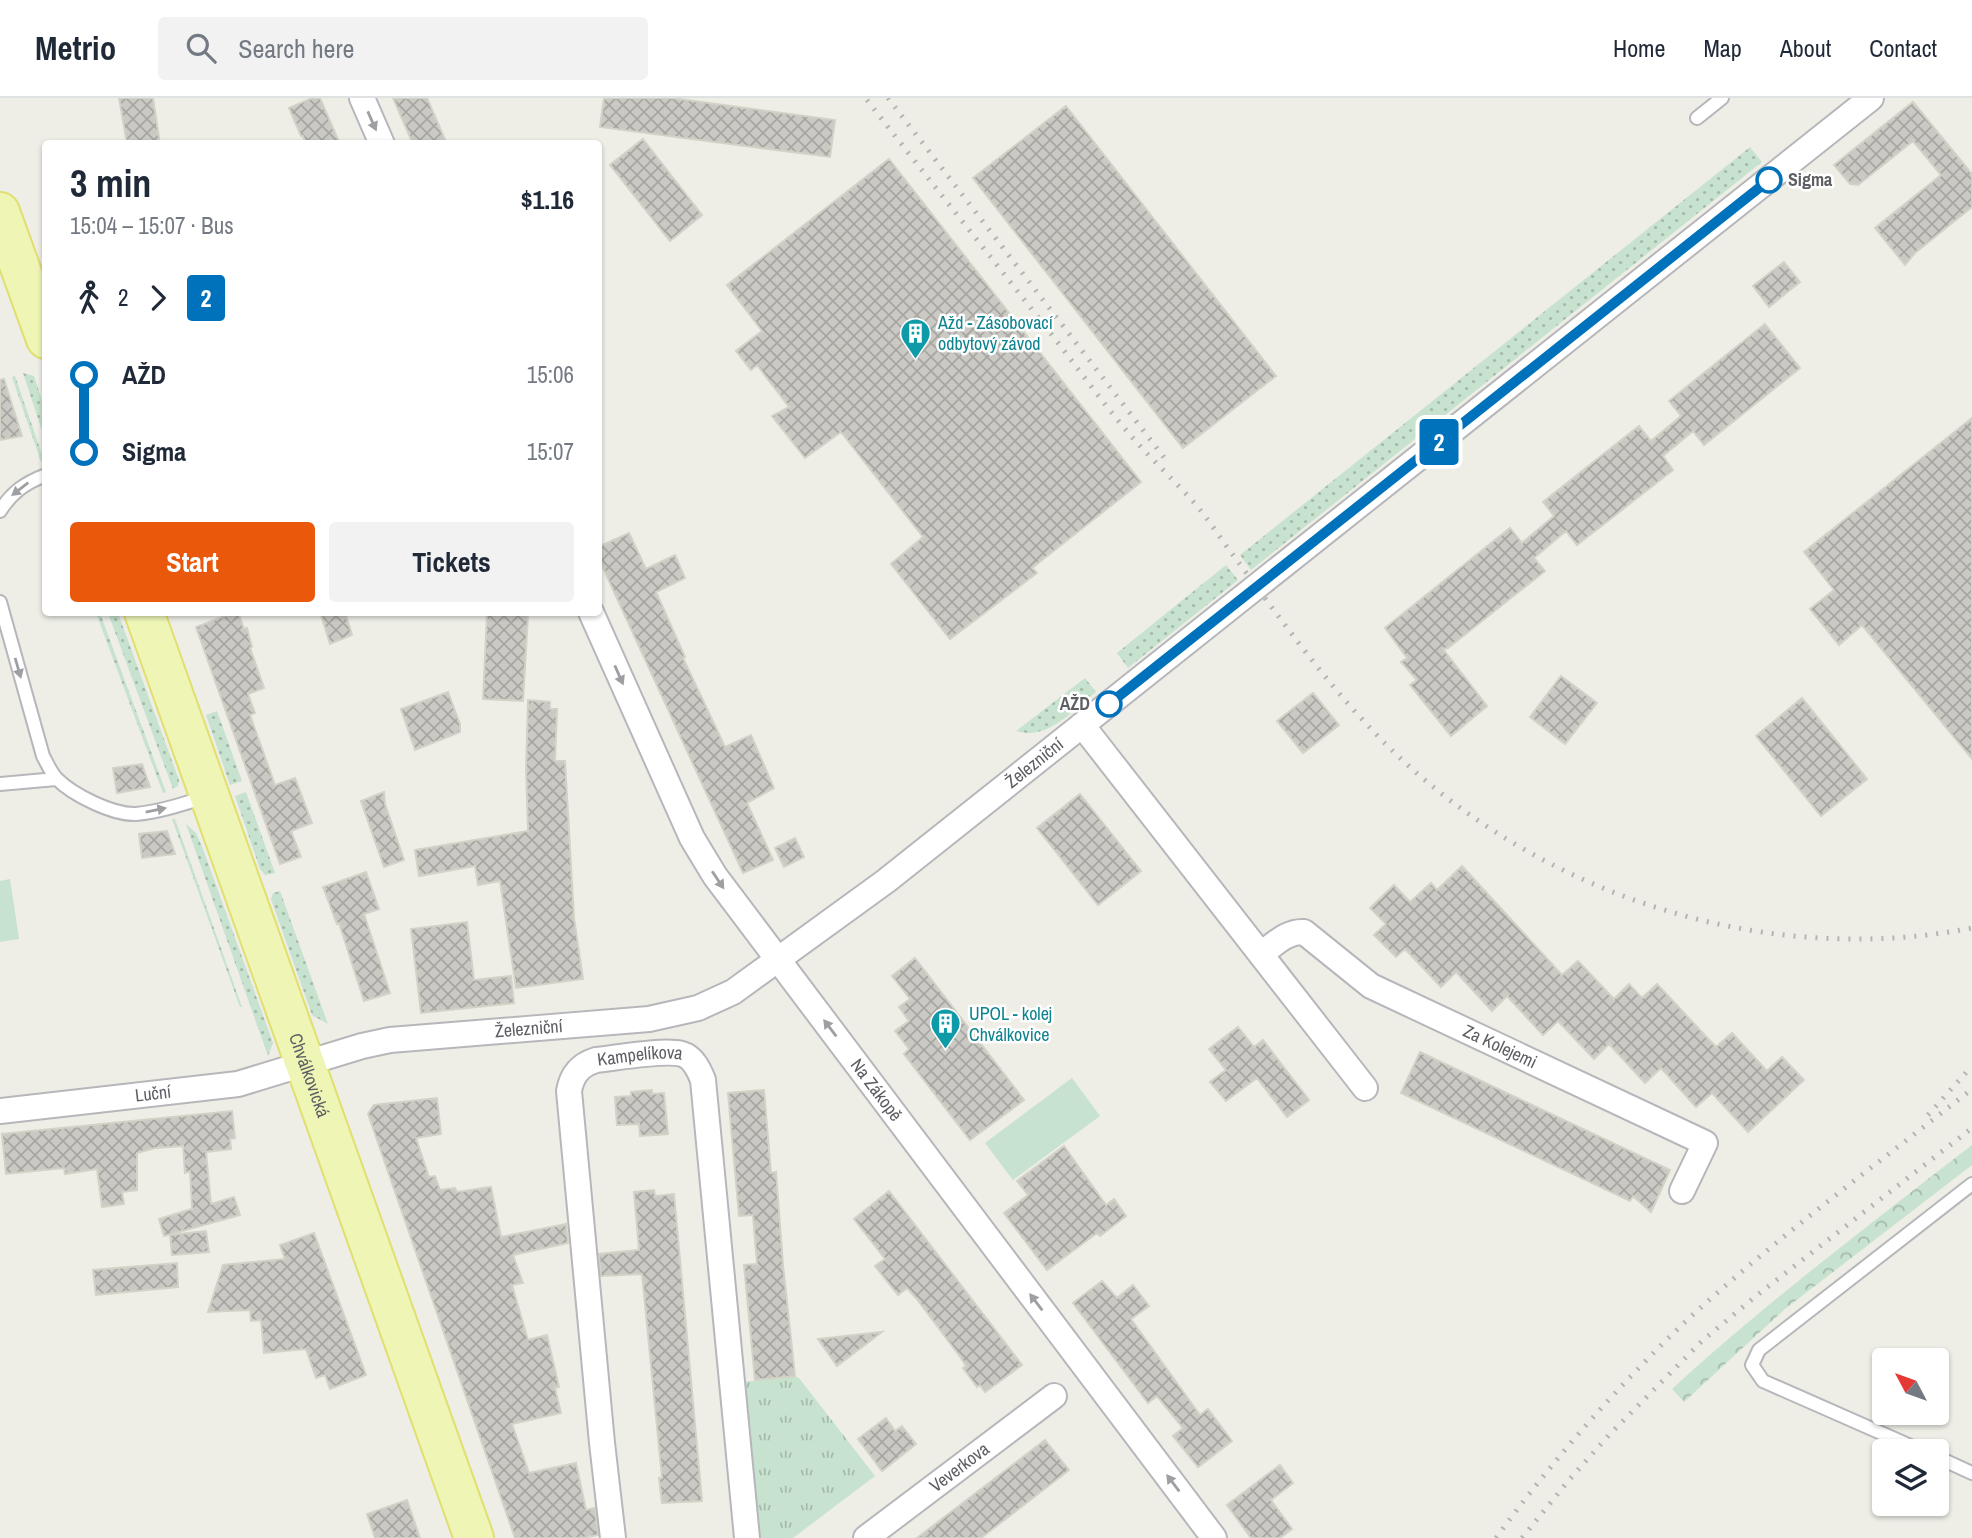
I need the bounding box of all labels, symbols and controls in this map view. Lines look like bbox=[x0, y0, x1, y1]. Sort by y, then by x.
search box bbox=[158, 17, 648, 80]
text: Metrio bbox=[35, 26, 116, 70]
icon: search bbox=[182, 29, 220, 67]
text: Search here bbox=[238, 31, 354, 66]
text: Home bbox=[1613, 32, 1665, 64]
text: Map bbox=[1703, 32, 1742, 64]
text: About bbox=[1780, 32, 1831, 64]
text: Contact bbox=[1869, 32, 1937, 64]
one-way arrow bbox=[366, 111, 378, 131]
text: 3 min bbox=[70, 158, 151, 209]
marker: Sigma bbox=[1756, 167, 1782, 193]
place label: Sigma bbox=[1788, 167, 1833, 192]
text: $1.16 bbox=[521, 182, 574, 217]
text: 15:04 – 15:07 · Bus bbox=[70, 210, 234, 241]
icon: walk bbox=[70, 279, 108, 317]
icon: forward bbox=[139, 279, 177, 317]
text: 2 bbox=[118, 282, 129, 313]
text: 2 bbox=[201, 282, 211, 314]
place label: Ažd - Zásobovací odbytový závod bbox=[937, 310, 1054, 356]
building icon: Ažd - Zásobovací odbytový závod bbox=[898, 316, 932, 360]
text: AŽD bbox=[122, 357, 166, 392]
text: 15:06 bbox=[527, 359, 574, 390]
line badge: 2 bbox=[1416, 419, 1462, 465]
text: 2 bbox=[1434, 426, 1444, 458]
text: Sigma bbox=[122, 434, 186, 469]
text: 15:07 bbox=[527, 436, 574, 467]
one-way arrow bbox=[11, 482, 29, 497]
button: Start bbox=[70, 522, 315, 602]
button: Tickets bbox=[329, 522, 574, 602]
one-way arrow bbox=[14, 658, 24, 679]
one-way arrow bbox=[613, 665, 625, 685]
place label: AŽD bbox=[1060, 691, 1090, 716]
marker: AŽD bbox=[1096, 691, 1122, 717]
street label: Železniční bbox=[1000, 731, 1069, 794]
one-way arrow bbox=[145, 804, 167, 815]
one-way arrow bbox=[711, 871, 725, 889]
place label: UPOL - kolej Chválkovice bbox=[969, 1001, 1052, 1047]
building icon: UPOL - kolej Chválkovice bbox=[929, 1007, 963, 1051]
street label: Železniční bbox=[494, 1013, 565, 1043]
street label: Za Kolejemi bbox=[1459, 1018, 1541, 1074]
one-way arrow bbox=[824, 1019, 838, 1037]
street label: Chválkovická bbox=[283, 1030, 336, 1121]
street label: Kampelíkova bbox=[596, 1039, 685, 1072]
street label: Na Zákopě bbox=[845, 1053, 908, 1126]
street label: Luční bbox=[134, 1079, 173, 1108]
one-way arrow bbox=[1029, 1293, 1044, 1311]
north arrow bbox=[1872, 1348, 1950, 1424]
map controls bbox=[1872, 1348, 1949, 1516]
street label: Veverkova bbox=[924, 1436, 994, 1498]
button: layers bbox=[1872, 1439, 1949, 1516]
one-way arrow bbox=[1166, 1474, 1180, 1493]

